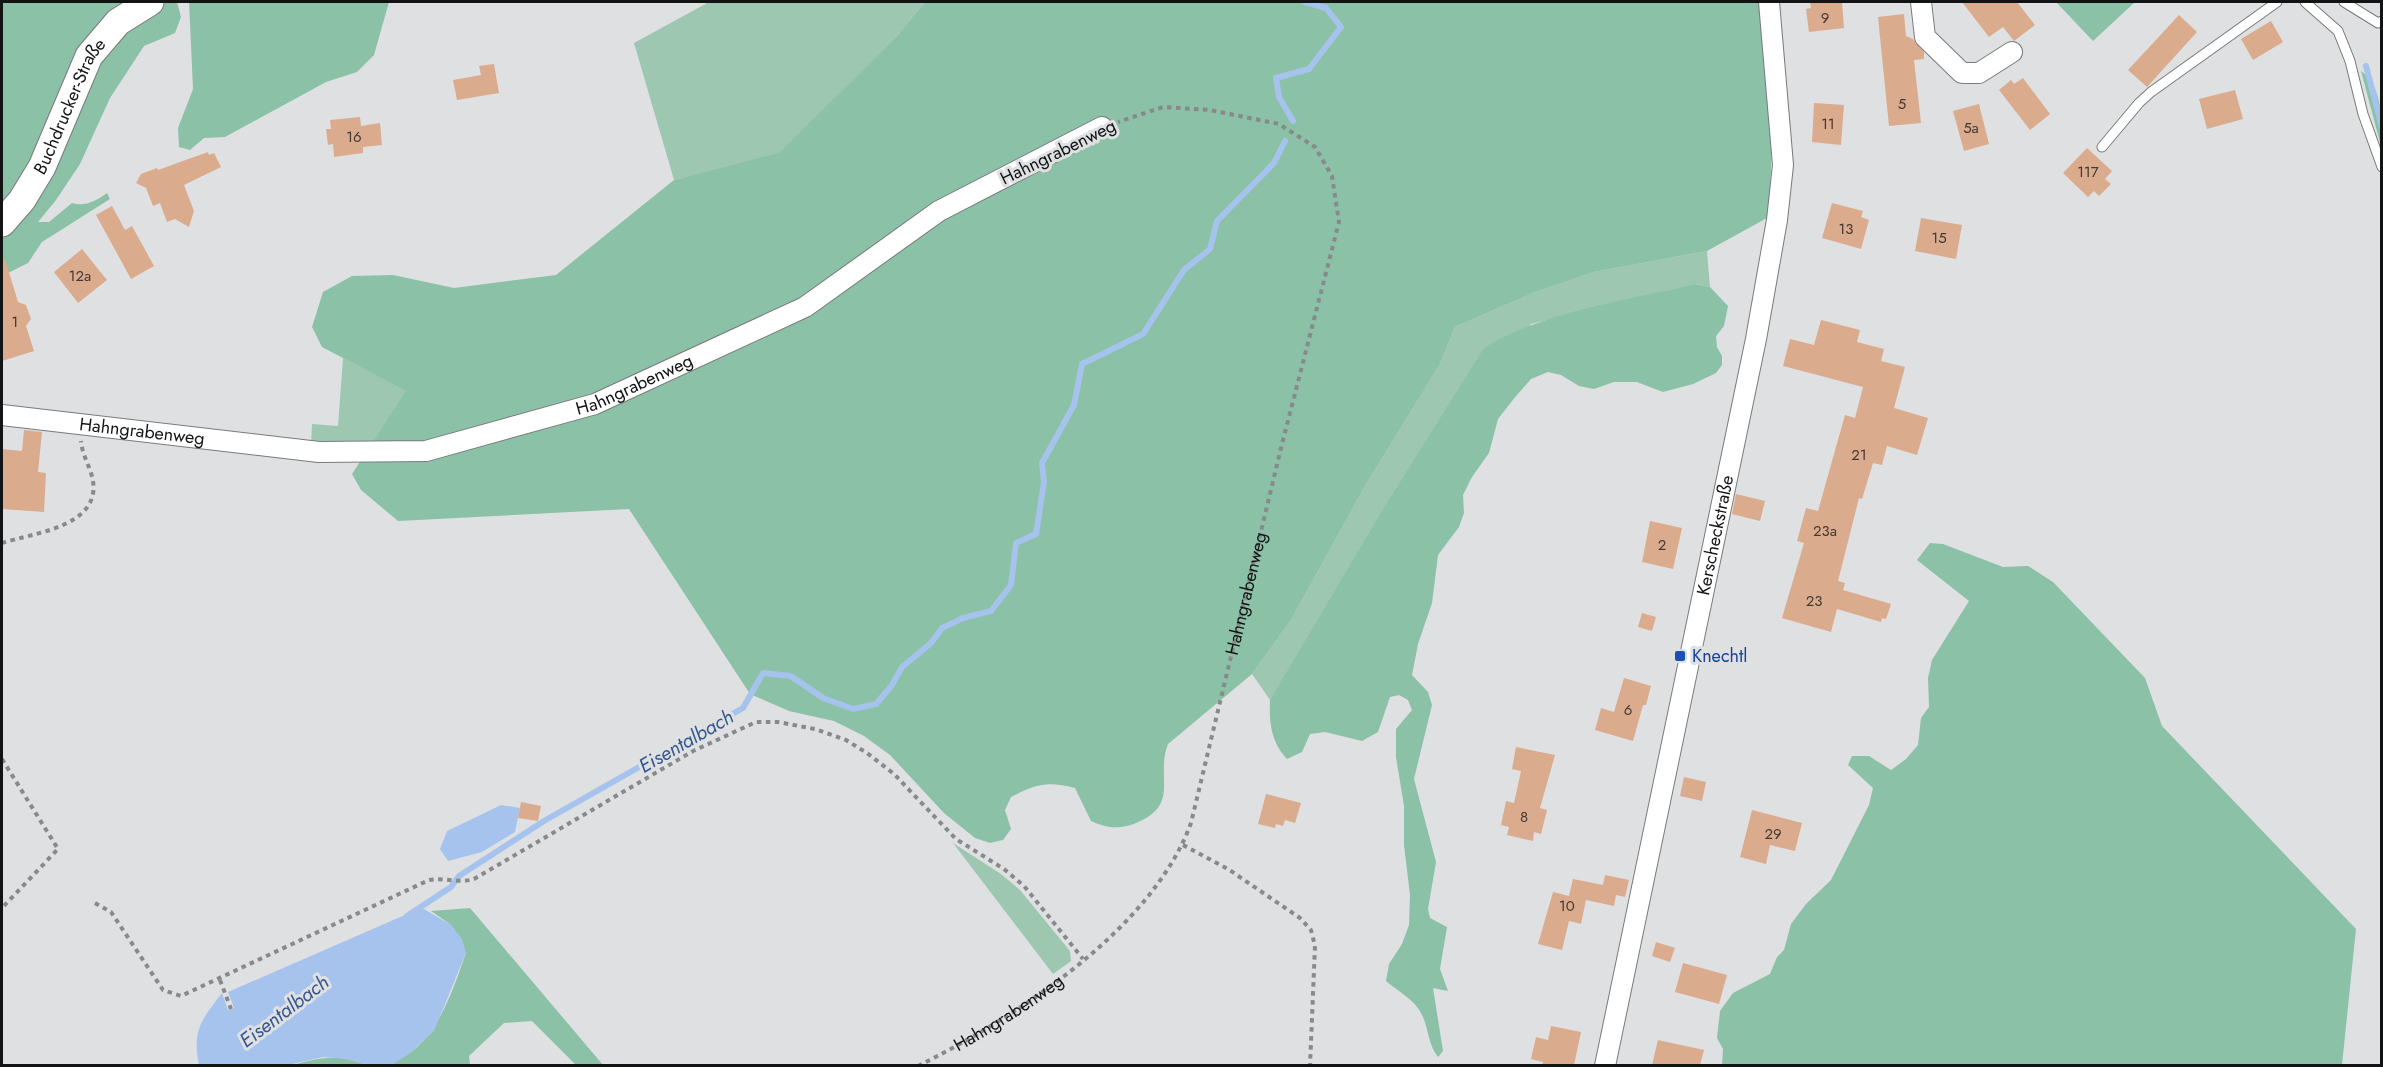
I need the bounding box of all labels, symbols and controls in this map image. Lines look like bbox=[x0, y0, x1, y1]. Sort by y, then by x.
house number: 9 bbox=[1821, 7, 1829, 29]
street label: Buchdrucker-Straße bbox=[27, 32, 112, 180]
house number: 5 bbox=[1898, 93, 1906, 115]
street label: Hahngrabenweg bbox=[996, 113, 1120, 191]
house number: 11 bbox=[1821, 113, 1835, 135]
house number: 5a bbox=[1963, 117, 1979, 139]
house number: 16 bbox=[346, 126, 362, 148]
house number: 117 bbox=[2077, 161, 2099, 183]
house number: 13 bbox=[1839, 218, 1853, 240]
house number: 15 bbox=[1931, 227, 1947, 249]
house number: 12a bbox=[69, 265, 91, 287]
house number: 1 bbox=[12, 311, 18, 333]
street label: Hahngrabenweg bbox=[573, 348, 697, 422]
street label: Hahngrabenweg bbox=[78, 411, 206, 452]
house number: 21 bbox=[1851, 444, 1867, 466]
street label: Kerscheckstraße bbox=[1690, 473, 1740, 598]
house number: 23a bbox=[1813, 520, 1837, 542]
street label: Hahngrabenweg bbox=[1219, 529, 1273, 658]
house number: 2 bbox=[1658, 534, 1666, 556]
house number: 23 bbox=[1806, 590, 1822, 612]
place label: Knechtl bbox=[1692, 643, 1747, 669]
marker: Knechtl bbox=[1673, 649, 1687, 663]
house number: 6 bbox=[1624, 699, 1632, 721]
water label: Eisentalbach bbox=[633, 703, 739, 780]
house number: 8 bbox=[1520, 806, 1528, 828]
house number: 29 bbox=[1764, 823, 1782, 845]
house number: 10 bbox=[1559, 895, 1575, 917]
water label: Eisentalbach bbox=[233, 968, 335, 1055]
street label: Hahngrabenweg bbox=[949, 968, 1069, 1058]

